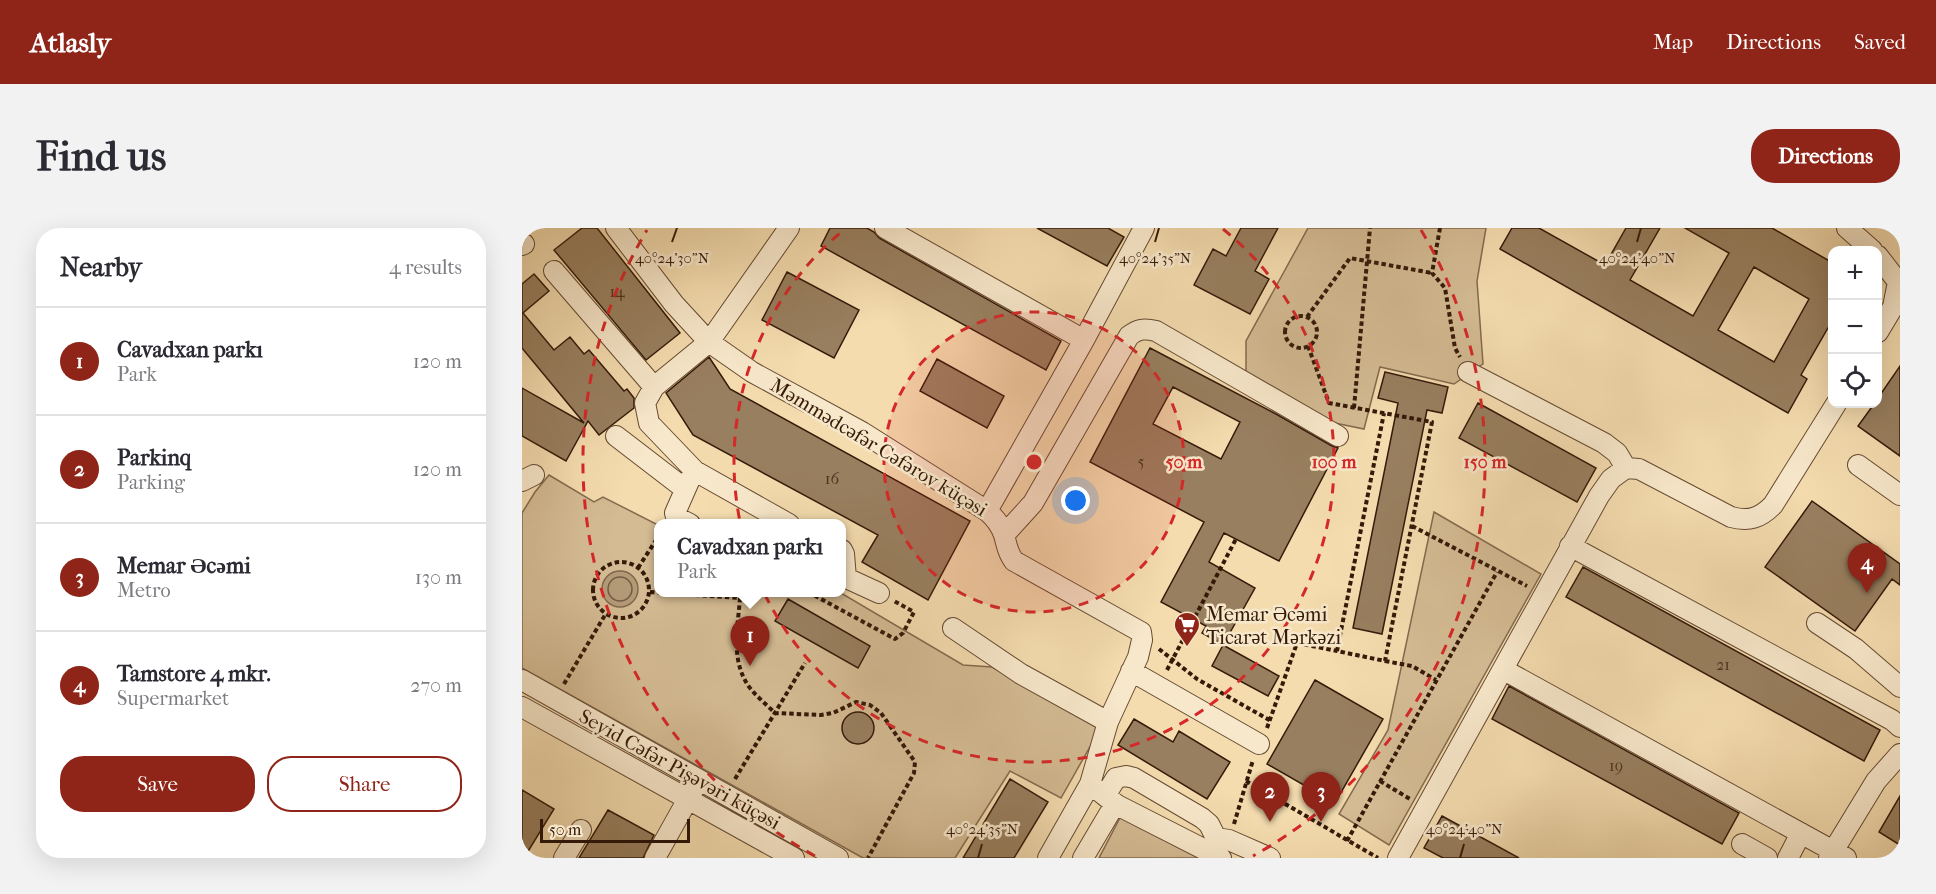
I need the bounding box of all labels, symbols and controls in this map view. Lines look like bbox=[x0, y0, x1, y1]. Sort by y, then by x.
text: Atlasly bbox=[30, 26, 111, 59]
text: Map bbox=[1653, 30, 1693, 54]
text: Directions bbox=[1726, 30, 1821, 54]
text: Saved bbox=[1854, 30, 1906, 54]
button: Directions bbox=[1751, 129, 1900, 183]
text: Find us bbox=[36, 132, 166, 181]
map controls bbox=[1828, 246, 1882, 408]
button: + bbox=[1828, 246, 1882, 300]
text: 40°24'30"N bbox=[635, 249, 710, 267]
text: 40°24'35"N bbox=[1119, 249, 1192, 267]
text: 40°24'40"N bbox=[1599, 249, 1676, 267]
text: Nearby bbox=[60, 252, 142, 283]
text: 4 results bbox=[389, 256, 462, 279]
house number: 14 bbox=[609, 282, 625, 301]
button: − bbox=[1828, 300, 1882, 354]
text: Cavadxan parkı bbox=[117, 337, 263, 363]
text: 1 bbox=[76, 350, 83, 373]
text: 120 m bbox=[413, 350, 462, 373]
button: locate bbox=[1828, 354, 1882, 408]
text: Park bbox=[117, 363, 157, 386]
street label: Məmmədcəfər Cəfərov küçəsi bbox=[766, 373, 991, 521]
text: Parkinq bbox=[117, 445, 191, 471]
centre of rings bbox=[1024, 452, 1044, 472]
house number: 5 bbox=[1138, 452, 1145, 471]
text: 50 m bbox=[1166, 452, 1203, 473]
text: 100 m bbox=[1311, 452, 1358, 473]
text: 150 m bbox=[1464, 452, 1507, 473]
text: 2 bbox=[74, 458, 85, 481]
text: 120 m bbox=[413, 458, 462, 481]
house number: 16 bbox=[825, 469, 839, 488]
text: Parking bbox=[117, 471, 185, 494]
your location bbox=[1061, 486, 1090, 515]
popup bbox=[654, 519, 846, 597]
text: Cavadxan parkı bbox=[677, 534, 823, 560]
pin: 4 bbox=[1848, 544, 1886, 593]
text: Memar Əcəmi bbox=[117, 553, 251, 579]
text: Park bbox=[677, 560, 717, 583]
text: 3 bbox=[75, 566, 84, 589]
text: 130 m bbox=[415, 566, 462, 589]
text: Metro bbox=[117, 579, 171, 602]
place label: Memar Əcəmi Ticarət Mərkəzi bbox=[1206, 603, 1341, 649]
supermarket icon: Memar Əcəmi Ticarət Mərkəzi bbox=[1172, 610, 1202, 648]
pin: 1 bbox=[730, 616, 770, 666]
house number: 21 bbox=[1716, 655, 1730, 674]
text: Tamstore 4 mkr. bbox=[117, 661, 271, 687]
text: 4 bbox=[74, 674, 85, 697]
text: 270 m bbox=[410, 674, 462, 697]
text: Supermarket bbox=[117, 687, 229, 710]
street label: Seyid Cəfər Pişəvəri küçəsi bbox=[575, 704, 784, 834]
button: Save bbox=[60, 756, 255, 812]
button: Share bbox=[267, 756, 462, 812]
house number: 19 bbox=[1609, 756, 1623, 775]
pin: 2 bbox=[1250, 772, 1290, 822]
pin: 3 bbox=[1302, 772, 1340, 822]
scale bar bbox=[540, 816, 690, 844]
text: 50 m bbox=[549, 820, 581, 839]
text: 40°24'35"N bbox=[946, 820, 1019, 838]
text: 40°24'40"N bbox=[1426, 820, 1503, 838]

